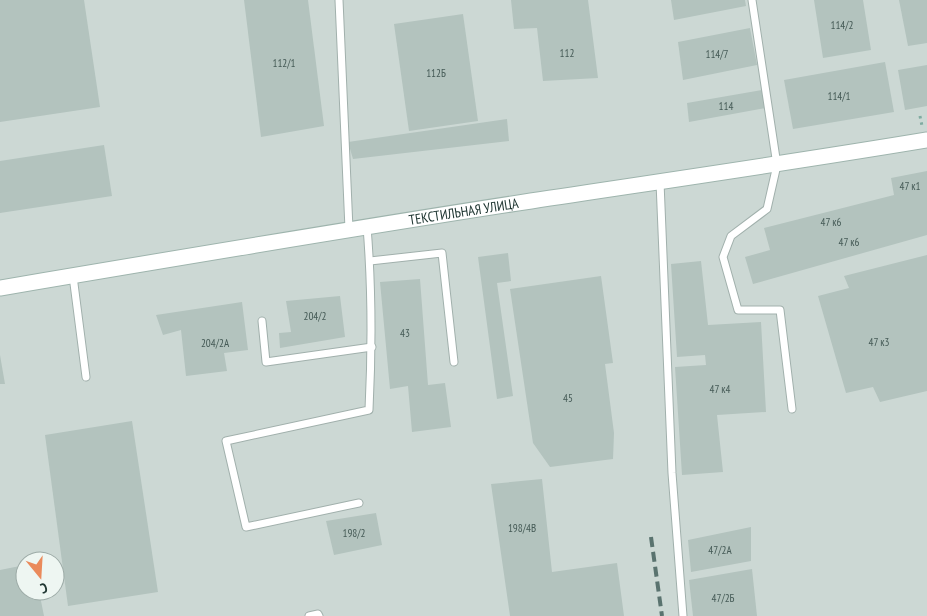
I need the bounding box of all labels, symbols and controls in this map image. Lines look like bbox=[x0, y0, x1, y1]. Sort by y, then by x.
house number: 114/2 bbox=[830, 18, 854, 32]
house number: 112 bbox=[560, 46, 574, 60]
house number: 114/7 bbox=[705, 47, 729, 61]
house number: 112/1 bbox=[272, 56, 296, 70]
house number: 112Б bbox=[426, 66, 446, 80]
house number: 114/1 bbox=[827, 89, 851, 103]
house number: 114 bbox=[719, 99, 733, 113]
house number: 47 к1 bbox=[900, 179, 921, 193]
street label: ТЕКСТИЛЬНАЯ УЛИЦА bbox=[408, 194, 520, 229]
house number: 47 к6 bbox=[821, 215, 842, 229]
house number: 47 к6 bbox=[839, 235, 860, 249]
house number: 204/2 bbox=[303, 309, 327, 323]
house number: 43 bbox=[400, 326, 410, 340]
house number: 47 к3 bbox=[869, 335, 890, 349]
house number: 204/2А bbox=[201, 336, 230, 350]
house number: 47 к4 bbox=[710, 382, 731, 396]
house number: 45 bbox=[563, 391, 573, 405]
house number: 198/4В bbox=[508, 521, 536, 535]
house number: 198/2 bbox=[342, 526, 366, 540]
house number: 47/2А bbox=[708, 543, 732, 557]
north arrow bbox=[15, 551, 65, 601]
text: С bbox=[38, 579, 50, 598]
house number: 47/2Б bbox=[712, 591, 735, 605]

